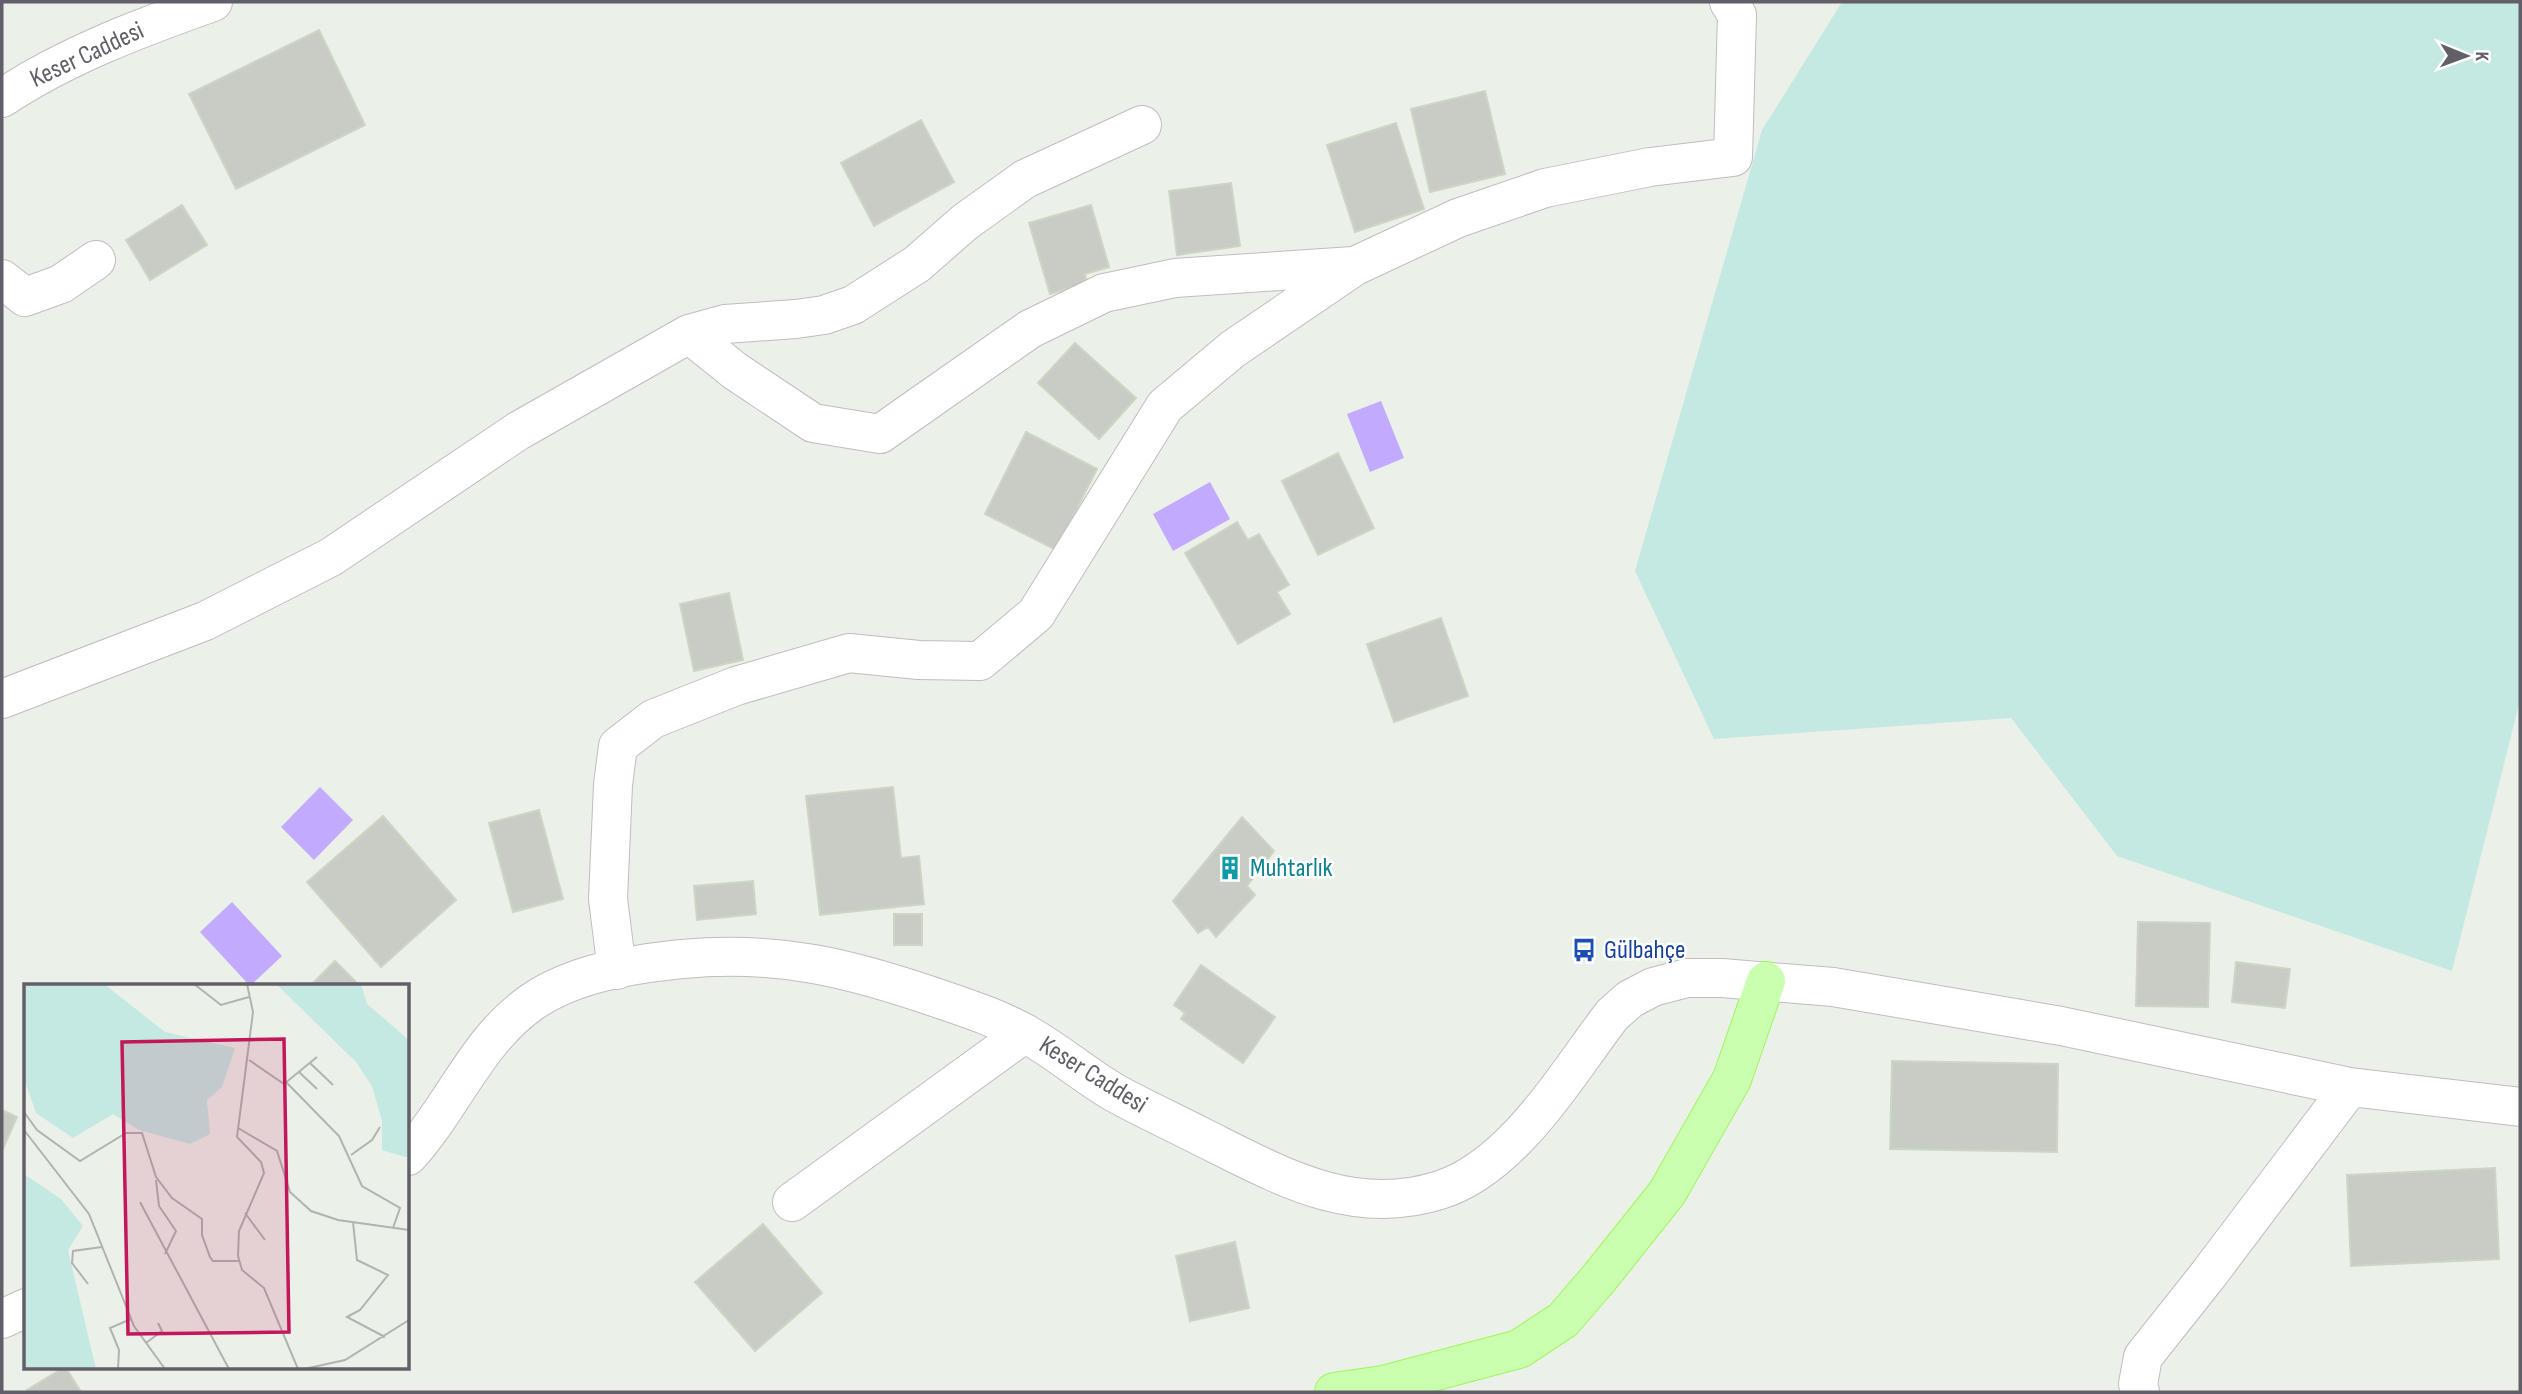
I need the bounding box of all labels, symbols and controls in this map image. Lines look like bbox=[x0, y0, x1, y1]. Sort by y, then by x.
street label: Keser Caddesi bbox=[25, 15, 149, 95]
north arrow bbox=[2431, 21, 2501, 91]
text: K bbox=[2470, 51, 2493, 62]
place label: Muhtarlık bbox=[1250, 853, 1333, 884]
building icon: Muhtarlık bbox=[1216, 854, 1244, 882]
place label: Gülbahçe bbox=[1604, 935, 1685, 966]
bus stop icon: Gülbahçe bbox=[1570, 936, 1598, 964]
inset map bbox=[24, 984, 410, 1370]
street label: Keser Caddesi bbox=[1033, 1030, 1153, 1120]

